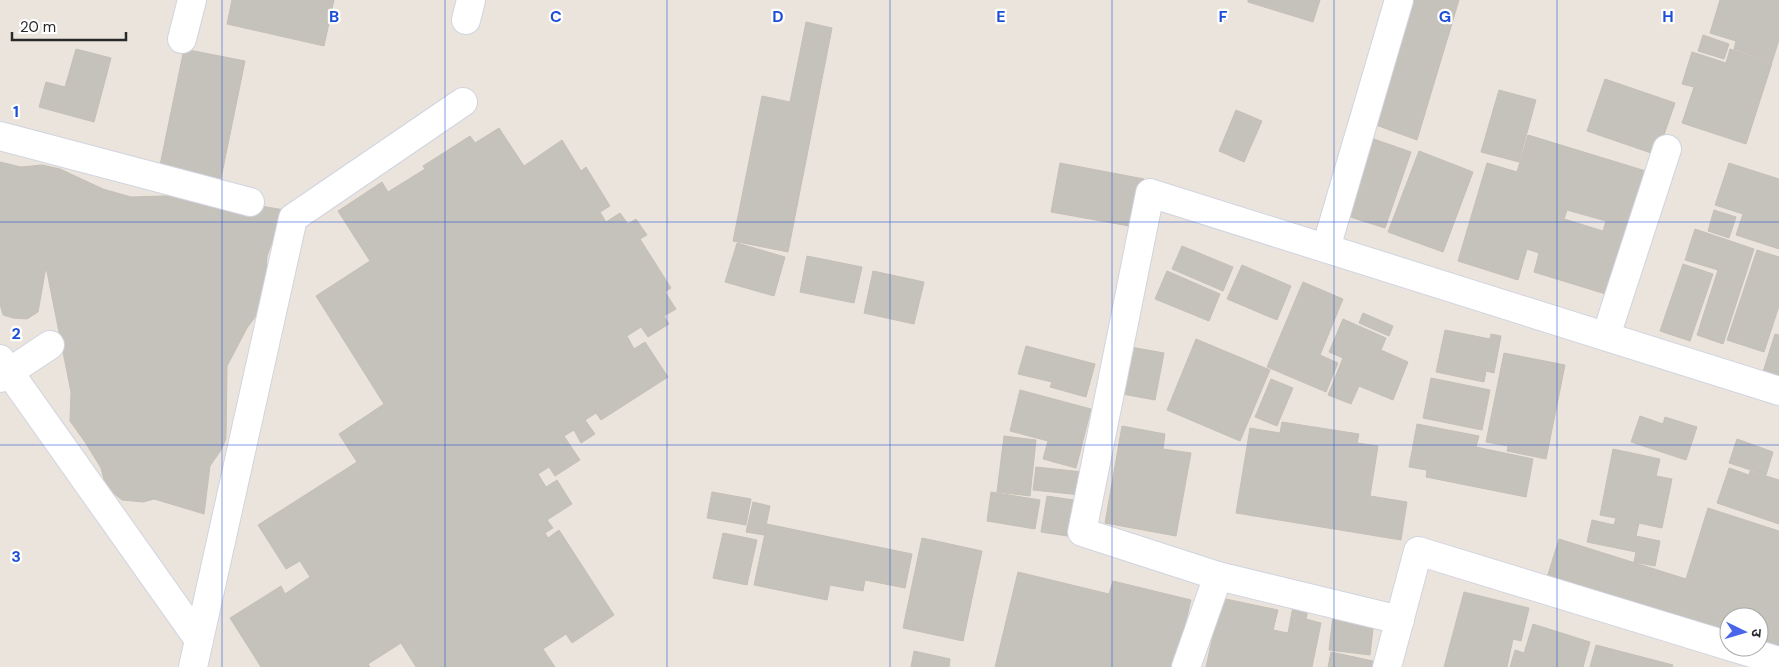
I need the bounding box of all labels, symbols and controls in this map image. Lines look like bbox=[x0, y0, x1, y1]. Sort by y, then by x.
text: B bbox=[329, 6, 339, 27]
text: C bbox=[550, 6, 562, 27]
text: D bbox=[772, 6, 784, 27]
text: E bbox=[996, 6, 1006, 27]
text: F bbox=[1219, 6, 1228, 27]
text: G bbox=[1439, 6, 1451, 27]
text: H bbox=[1662, 6, 1674, 27]
scale bar bbox=[12, 10, 126, 42]
text: 20 m bbox=[20, 17, 56, 37]
text: 1 bbox=[13, 101, 19, 122]
text: 2 bbox=[11, 323, 21, 344]
text: 3 bbox=[11, 546, 21, 567]
north arrow bbox=[1719, 607, 1769, 657]
text: उ bbox=[1748, 628, 1766, 639]

